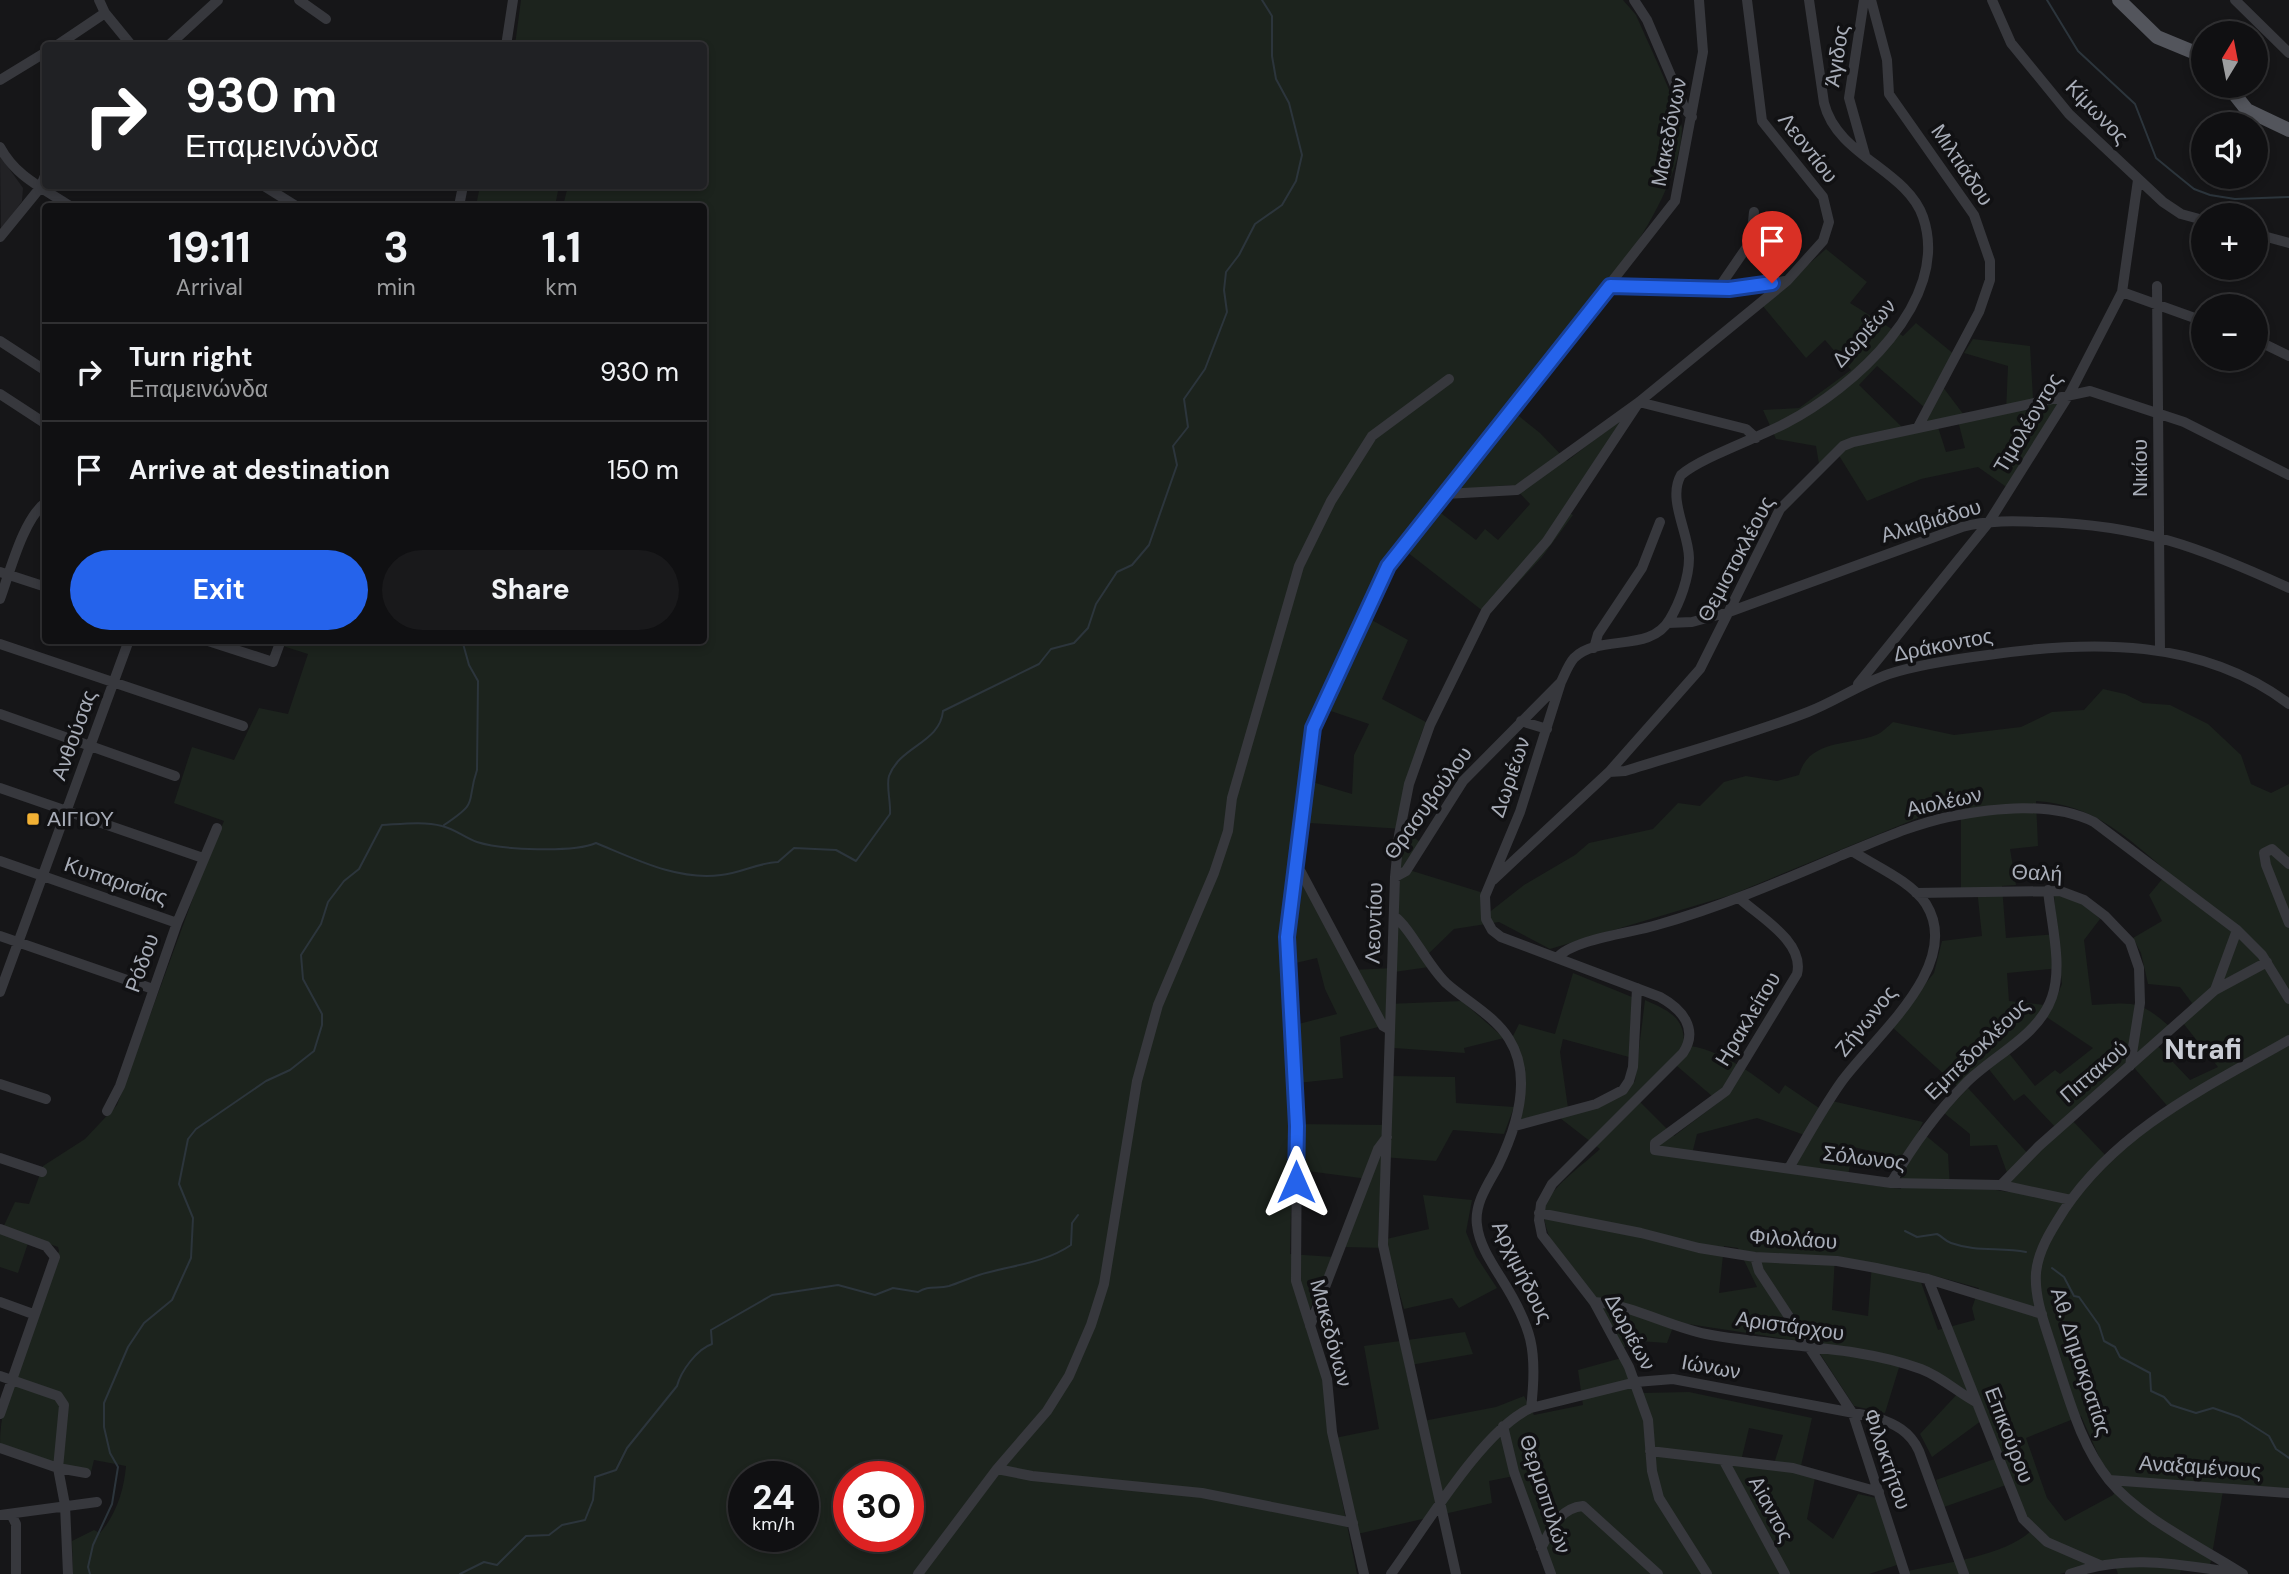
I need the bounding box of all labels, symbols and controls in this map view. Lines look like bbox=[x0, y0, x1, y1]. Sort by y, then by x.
north arrow bbox=[2191, 21, 2268, 98]
map controls bbox=[2191, 21, 2268, 371]
street label: Άγιδος bbox=[1818, 23, 1856, 89]
text: 930 m bbox=[185, 63, 337, 127]
icon: right bbox=[70, 70, 161, 161]
street label: Κίμωνος bbox=[2059, 74, 2135, 150]
street label: Μακεδόνων bbox=[1645, 75, 1693, 189]
street label: Λεοντίου bbox=[1772, 107, 1844, 189]
button: sound bbox=[2191, 112, 2268, 189]
street label: Μιλτιάδου bbox=[1924, 119, 2000, 211]
text: Επαμεινώνδα bbox=[185, 125, 379, 167]
button: + bbox=[2191, 203, 2268, 280]
pin bbox=[1742, 211, 1802, 283]
text: 19:11 bbox=[168, 220, 251, 275]
text: 3 bbox=[384, 220, 409, 275]
text: 1.1 bbox=[541, 220, 581, 275]
icon: arrive bbox=[1753, 222, 1791, 260]
text: Arrival bbox=[176, 272, 243, 302]
text: min bbox=[377, 272, 416, 302]
text: km bbox=[545, 272, 577, 302]
street label: Δωριέων bbox=[1826, 293, 1902, 373]
button: − bbox=[2191, 294, 2268, 371]
text: Turn right bbox=[129, 340, 253, 374]
icon: right bbox=[70, 353, 108, 391]
text: 930 m bbox=[600, 355, 679, 389]
street label: Τιμολέοντος bbox=[1987, 368, 2069, 478]
text: Επαμεινώνδα bbox=[129, 374, 268, 404]
street label: Νικίου bbox=[2126, 439, 2154, 497]
icon: arrive bbox=[70, 451, 108, 489]
text: Arrive at destination bbox=[129, 453, 390, 487]
text: 150 m bbox=[607, 453, 679, 487]
street label: Θεμιστοκλέους bbox=[1691, 491, 1781, 627]
street label: Αλκιβιάδου bbox=[1877, 492, 1985, 550]
button: Exit bbox=[70, 550, 368, 630]
button: Share bbox=[382, 550, 679, 630]
street label: Δράκοντος bbox=[1891, 622, 1995, 668]
street label: Ανθούσας bbox=[45, 686, 103, 784]
street label: Δωριέων bbox=[1483, 733, 1537, 821]
street label: Θρασυβούλου bbox=[1377, 741, 1479, 865]
street label: Αιολέων bbox=[1904, 780, 1984, 824]
place label: ΑΙΓΙΟΥ bbox=[47, 805, 114, 833]
marker: ΑΙΓΙΟΥ bbox=[25, 811, 41, 827]
street label: Κυπαρισίας bbox=[61, 850, 171, 912]
street label: Θαλή bbox=[2011, 858, 2063, 888]
street label: Λεοντίου bbox=[1359, 882, 1389, 964]
street label: Ρόδου bbox=[118, 930, 166, 996]
street label: Ηρακλείτου bbox=[1709, 967, 1787, 1071]
street label: Ζήνωνος bbox=[1829, 980, 1903, 1062]
street label: Εμπεδοκλέους bbox=[1918, 992, 2036, 1106]
district label: Ntrafi bbox=[2164, 1031, 2242, 1068]
street label: Πιττακού bbox=[2054, 1035, 2134, 1109]
street label: Σόλωνος bbox=[1821, 1139, 1907, 1177]
position arrow bbox=[1259, 1145, 1333, 1219]
street label: Αρχιμήδους bbox=[1485, 1216, 1559, 1328]
street label: Φιλολάου bbox=[1748, 1222, 1838, 1256]
street label: Μακεδόνων bbox=[1303, 1276, 1359, 1390]
street label: Αθ. Δημοκρατίας bbox=[2044, 1284, 2118, 1440]
street label: Δωριέων bbox=[1598, 1289, 1662, 1375]
street label: Αριστάρχου bbox=[1734, 1305, 1846, 1347]
street label: Ιώνων bbox=[1679, 1348, 1743, 1386]
street label: Επικούρου bbox=[1978, 1383, 2040, 1487]
street label: Φιλοκτήτου bbox=[1857, 1405, 1917, 1513]
street label: Θερμοπυλών bbox=[1513, 1431, 1577, 1557]
street label: Αναξαμένους bbox=[2138, 1449, 2262, 1485]
speed limit sign: 30 bbox=[833, 1461, 924, 1552]
street label: Aiαντος bbox=[1742, 1471, 1800, 1547]
text: 24 bbox=[752, 1474, 795, 1520]
text: km/h bbox=[752, 1512, 795, 1536]

